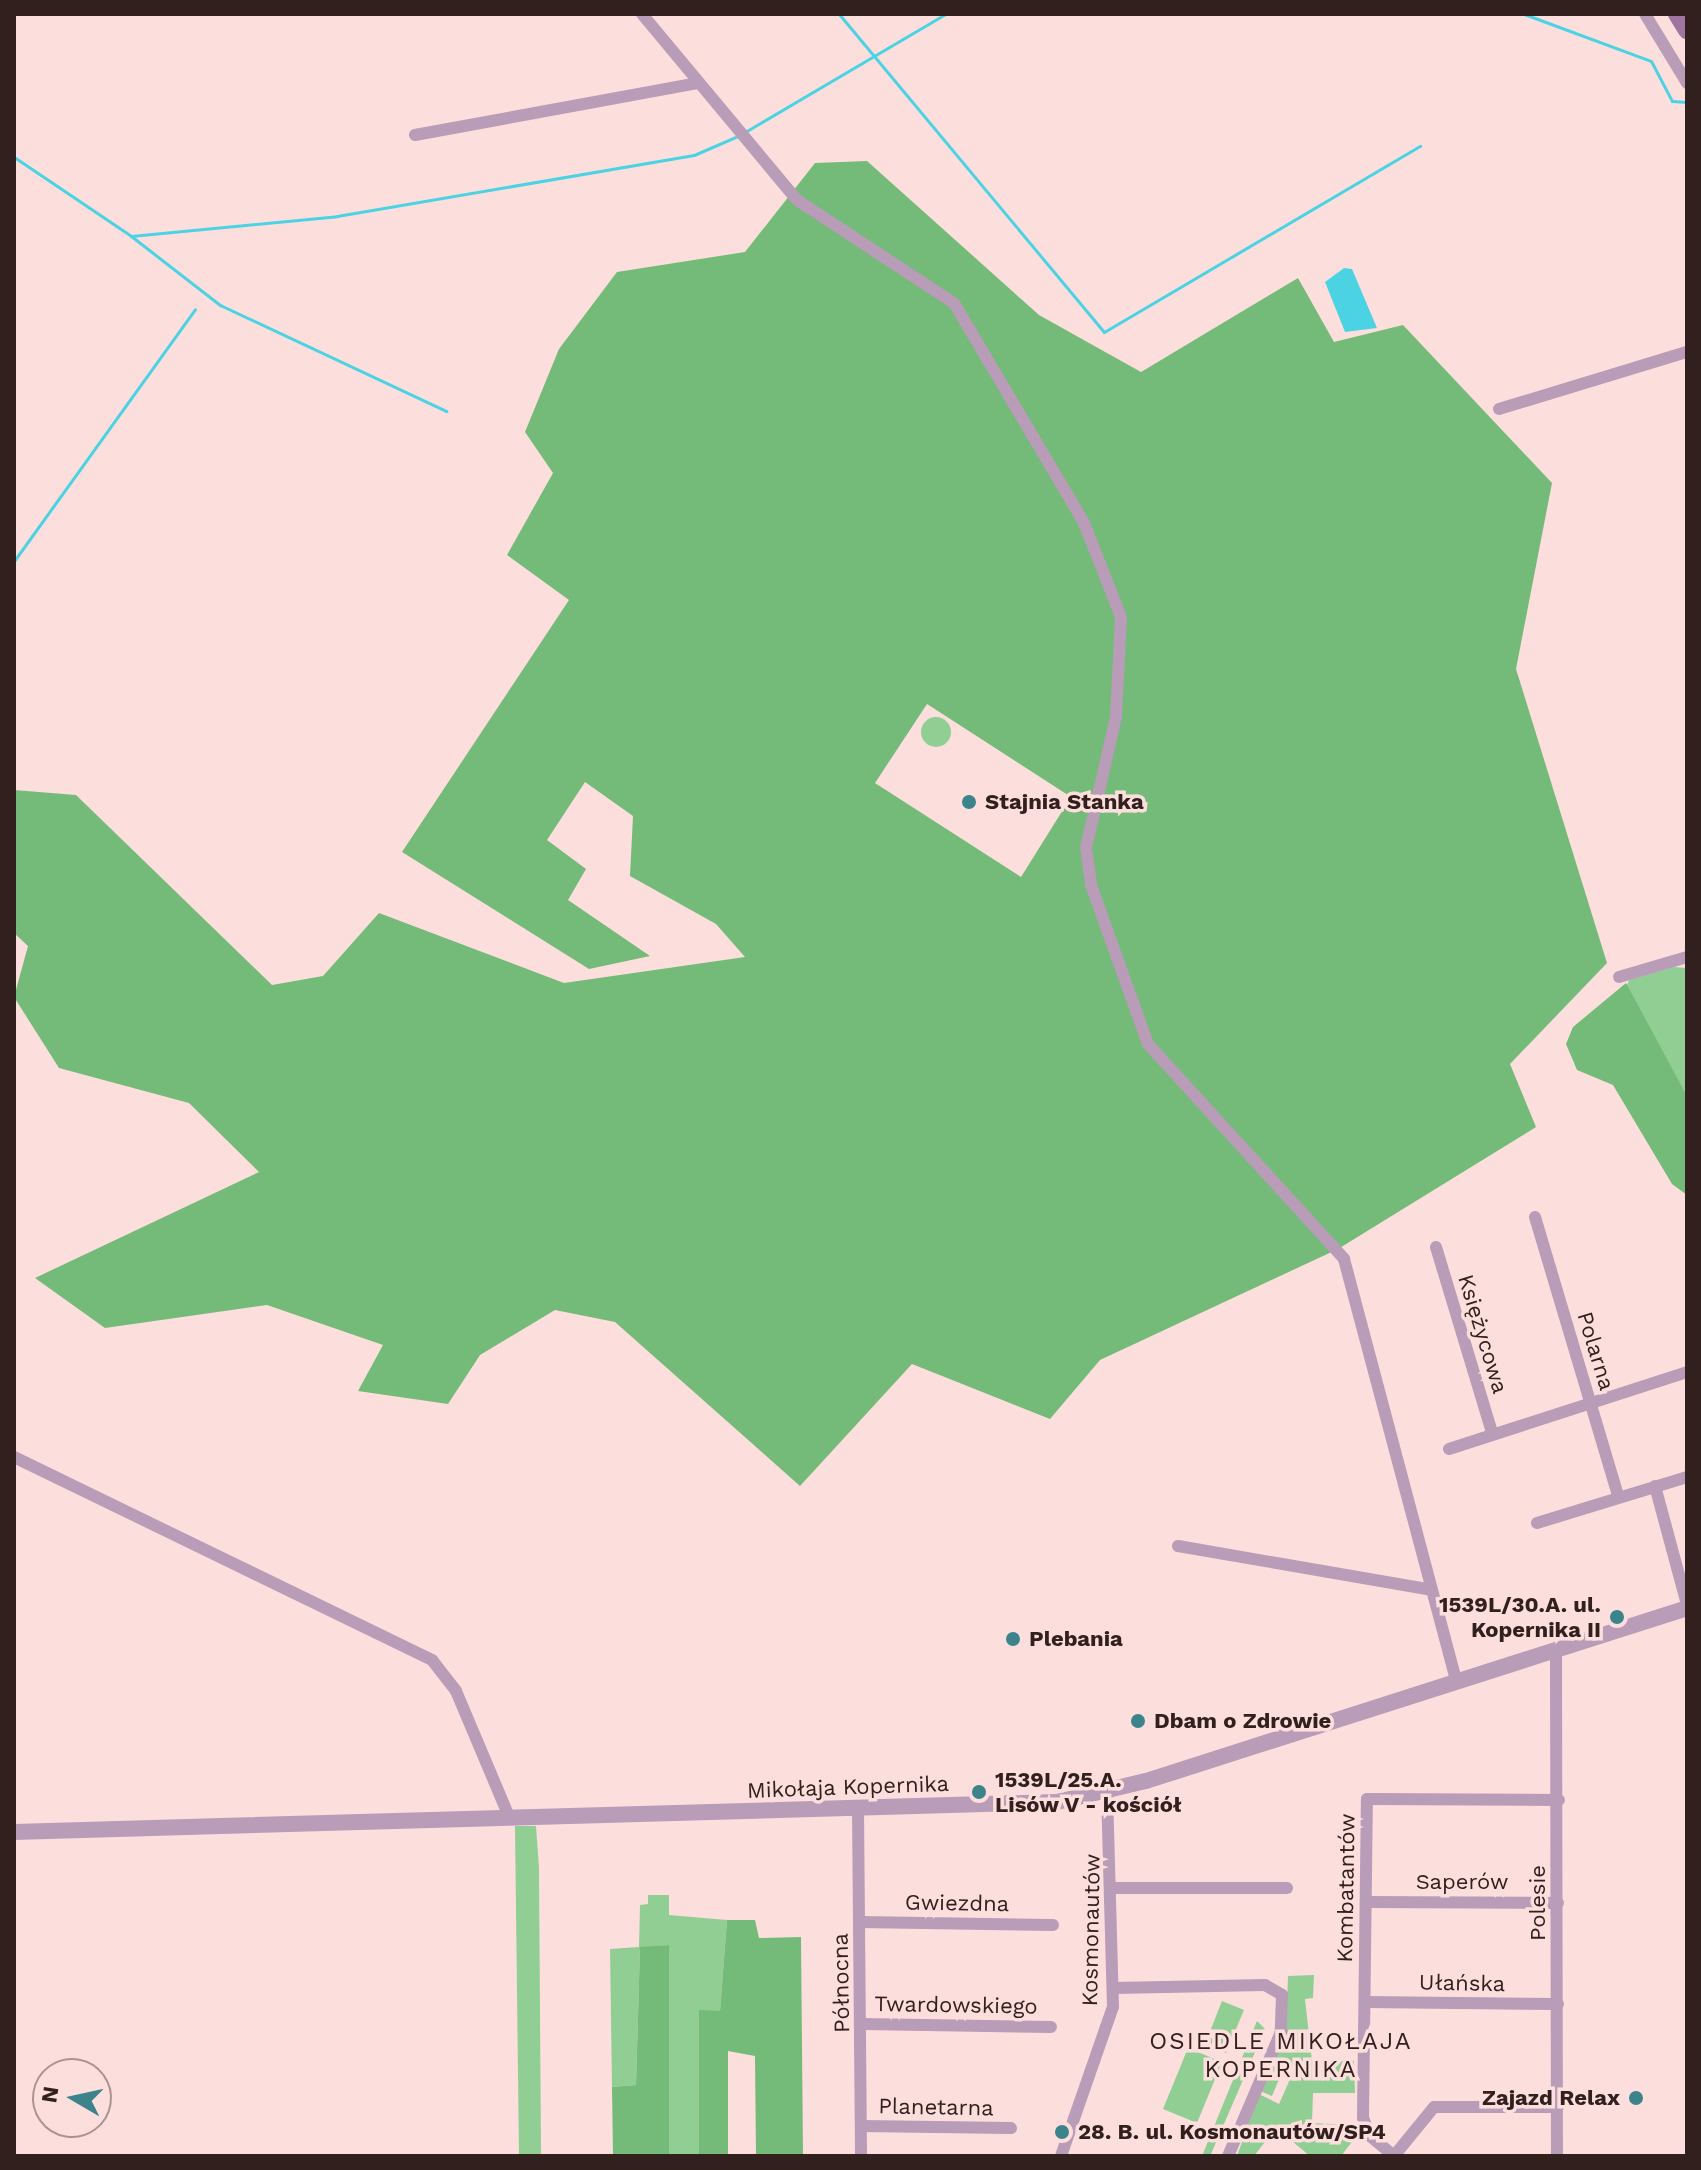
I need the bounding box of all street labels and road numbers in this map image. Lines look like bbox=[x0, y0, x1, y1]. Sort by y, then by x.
street label: Księżycowa bbox=[1452, 1271, 1514, 1397]
street label: Polarna bbox=[1572, 1309, 1620, 1393]
street label: Mikołaja Kopernika bbox=[746, 1770, 950, 1804]
street label: Kombatantów bbox=[1332, 1813, 1360, 1963]
street label: Kosmonautów bbox=[1076, 1853, 1106, 2007]
street label: Polesie bbox=[1525, 1865, 1551, 1941]
street label: Saperów bbox=[1416, 1869, 1508, 1895]
street label: Gwiezdna bbox=[905, 1889, 1009, 1917]
street label: Północna bbox=[827, 1933, 855, 2033]
street label: Ułańska bbox=[1419, 1969, 1505, 1997]
street label: Twardowskiego bbox=[874, 1990, 1038, 2020]
street label: Planetarna bbox=[878, 2093, 994, 2121]

